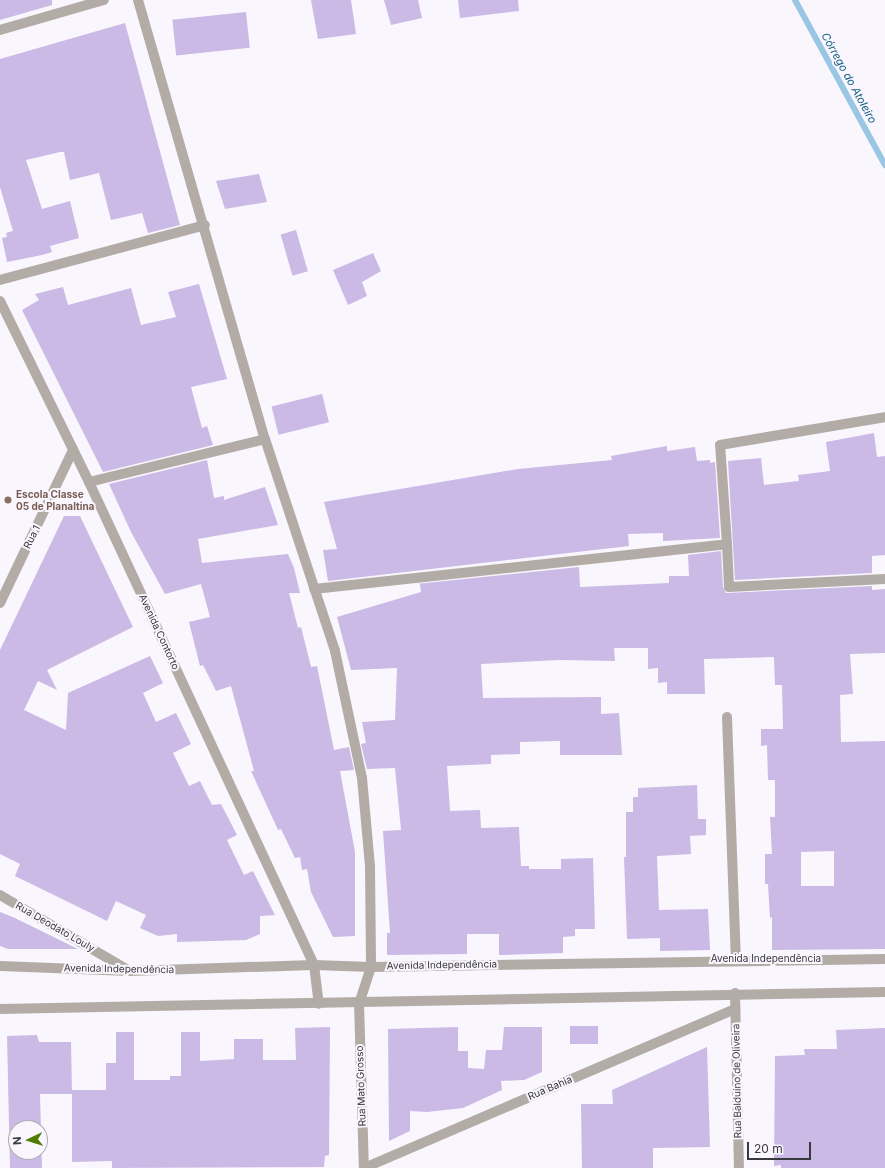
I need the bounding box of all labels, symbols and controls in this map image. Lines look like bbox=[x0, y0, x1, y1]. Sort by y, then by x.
water label: Córrego do Atoleiro bbox=[819, 30, 879, 126]
place label: Escola Classe 05 de Planaltina bbox=[16, 488, 94, 512]
marker: Escola Classe 05 de Planaltina bbox=[3, 495, 13, 505]
street label: Rua 1 bbox=[21, 523, 43, 551]
street label: Avenida Contorto bbox=[136, 592, 182, 672]
street label: Rua Deodato Louly bbox=[13, 900, 97, 954]
street label: Avenida Independência bbox=[711, 953, 821, 965]
street label: Avenida Independência bbox=[387, 958, 497, 972]
street label: Avenida Independência bbox=[64, 962, 174, 976]
street label: Rua Balduíno de Oliveira bbox=[730, 1023, 744, 1139]
street label: Rua Mato Grosso bbox=[354, 1045, 368, 1127]
street label: Rua Bahia bbox=[526, 1073, 574, 1103]
north arrow bbox=[8, 1120, 48, 1160]
scale bar bbox=[749, 1134, 813, 1160]
text: N bbox=[10, 1136, 24, 1145]
text: 20 m bbox=[754, 1141, 783, 1156]

